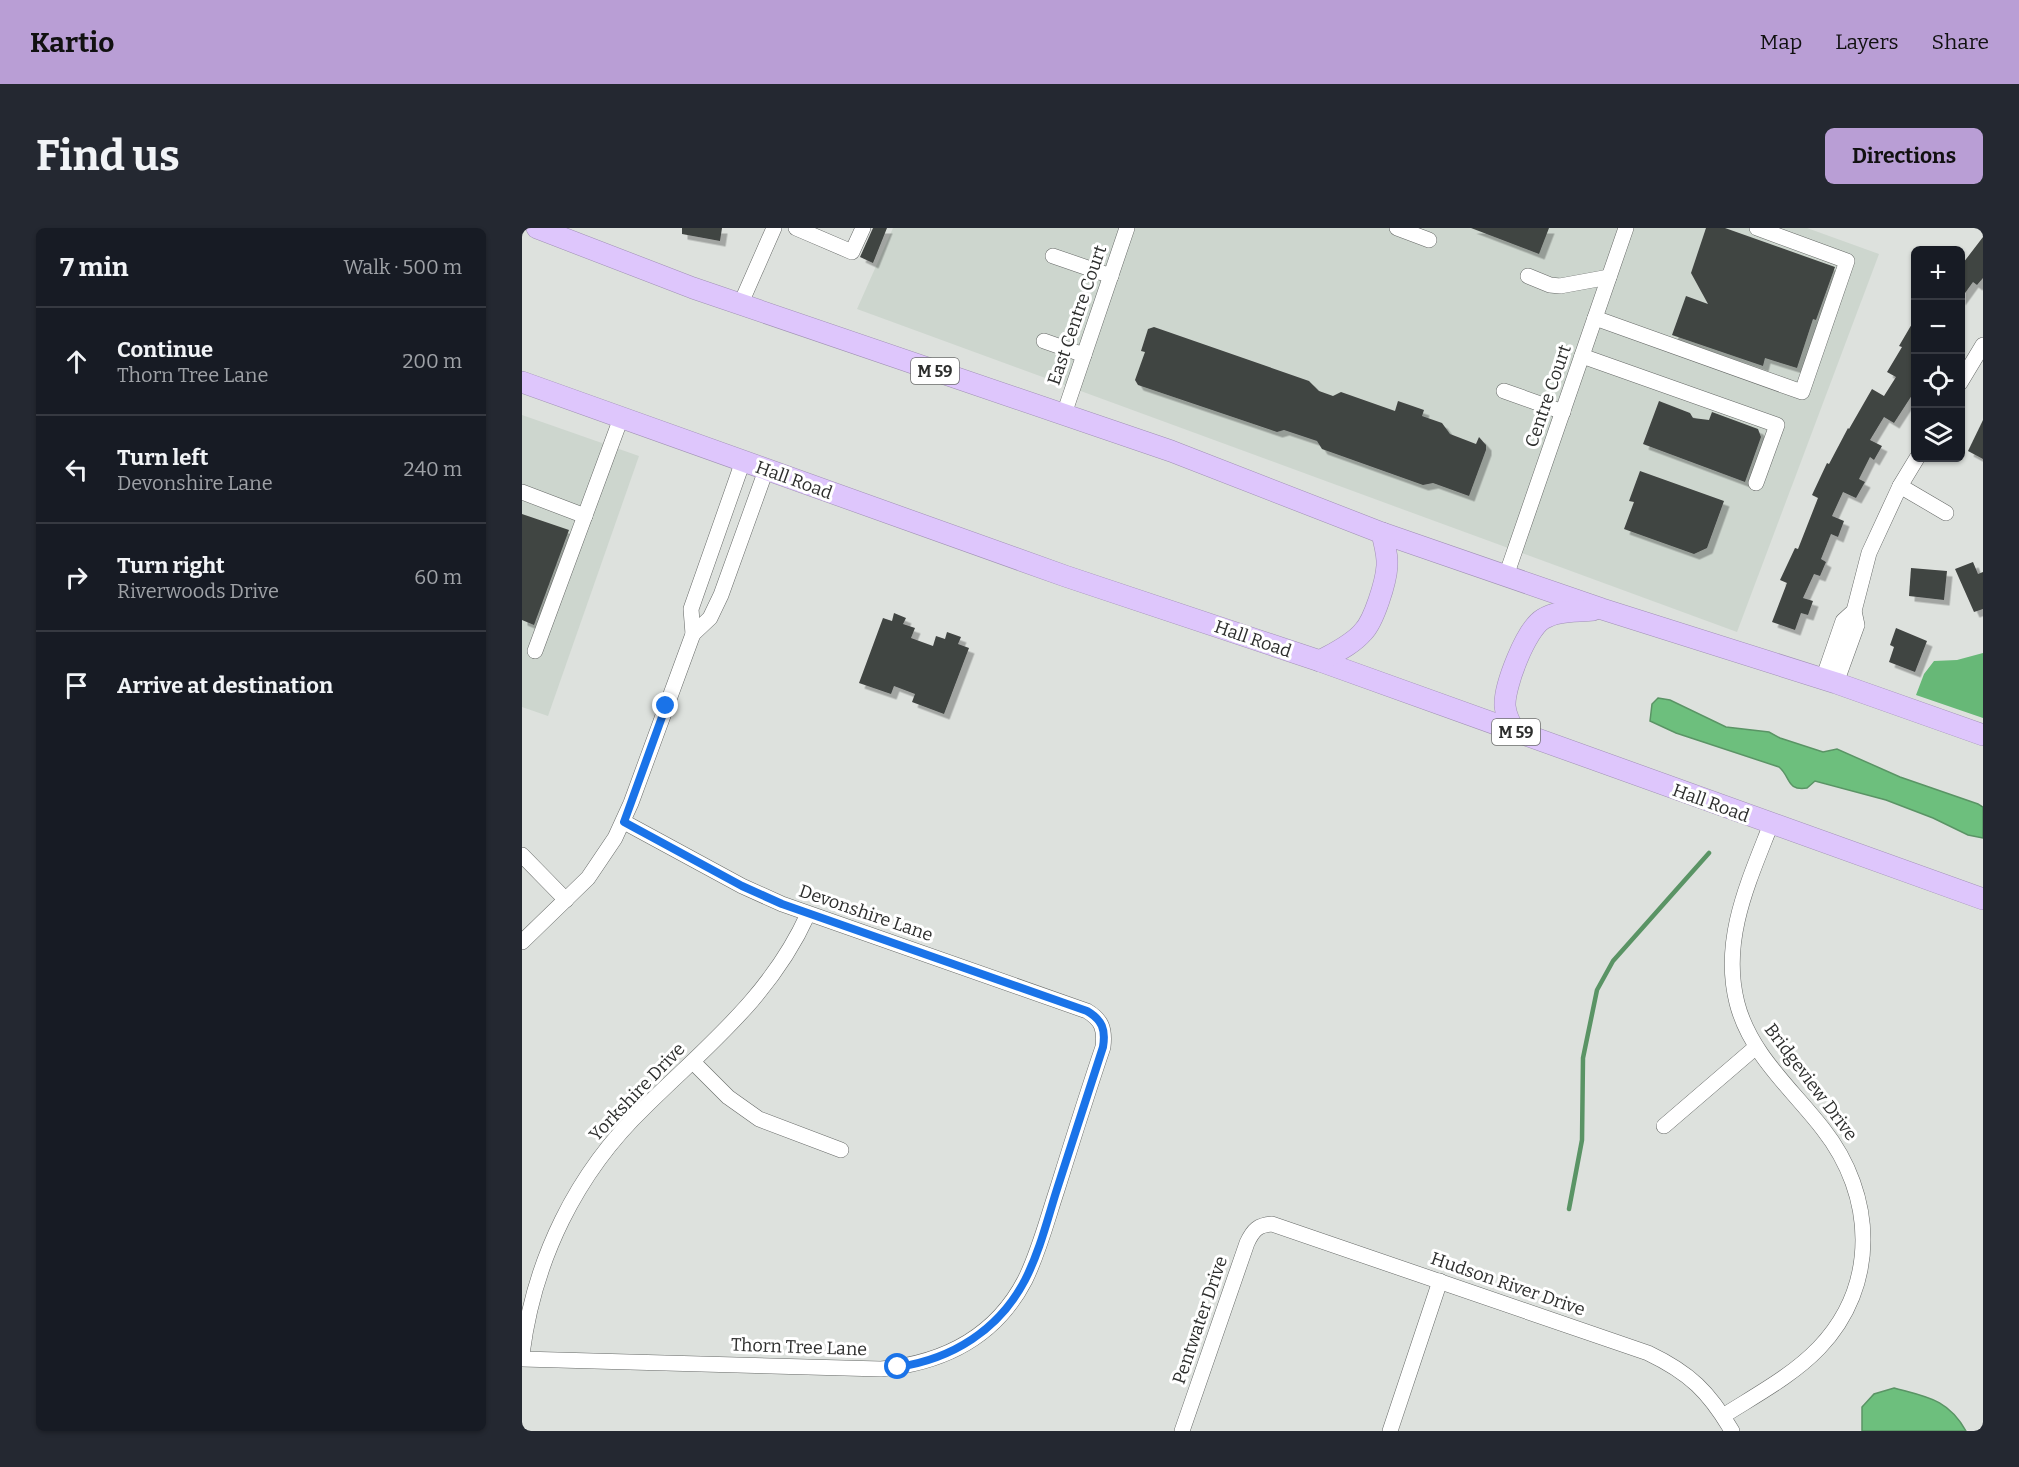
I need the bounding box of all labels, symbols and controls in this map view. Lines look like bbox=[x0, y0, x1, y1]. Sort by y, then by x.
text: Kartio bbox=[30, 26, 114, 59]
text: Map bbox=[1760, 29, 1802, 55]
text: Layers bbox=[1835, 29, 1899, 55]
text: Share bbox=[1932, 29, 1989, 55]
button: Directions bbox=[1825, 128, 1983, 184]
text: Find us bbox=[36, 131, 180, 181]
street label: East Centre Court bbox=[1043, 242, 1111, 388]
map controls bbox=[1911, 246, 1965, 462]
button: + bbox=[1911, 246, 1965, 300]
text: 7 min bbox=[60, 252, 128, 283]
text: Walk · 500 m bbox=[344, 255, 462, 279]
button: − bbox=[1911, 300, 1965, 354]
text: Continue bbox=[117, 336, 213, 363]
street label: Centre Court bbox=[1520, 341, 1576, 450]
icon: ahead bbox=[60, 345, 93, 378]
text: 200 m bbox=[402, 349, 462, 373]
button: locate bbox=[1911, 354, 1965, 408]
road number: M 59 bbox=[911, 358, 959, 384]
text: Thorn Tree Lane bbox=[117, 363, 268, 387]
button: layers bbox=[1911, 408, 1965, 462]
text: Turn left bbox=[117, 444, 209, 471]
icon: left bbox=[60, 453, 93, 486]
street label: Hall Road bbox=[753, 456, 836, 504]
text: 240 m bbox=[404, 457, 462, 481]
text: Devonshire Lane bbox=[117, 471, 273, 495]
text: Turn right bbox=[117, 552, 225, 579]
icon: right bbox=[60, 561, 93, 594]
text: 60 m bbox=[414, 565, 462, 589]
text: Riverwoods Drive bbox=[117, 579, 279, 603]
street label: Hall Road bbox=[1212, 616, 1295, 663]
icon: arrive bbox=[60, 669, 93, 702]
text: Arrive at destination bbox=[117, 672, 333, 699]
route end bbox=[652, 692, 678, 718]
road number: M 59 bbox=[1492, 719, 1540, 745]
street label: Hall Road bbox=[1670, 779, 1753, 827]
street label: Devonshire Lane bbox=[796, 880, 936, 946]
street label: Bridgeview Drive bbox=[1760, 1019, 1862, 1145]
street label: Yorkshire Drive bbox=[585, 1038, 689, 1146]
street label: Hudson River Drive bbox=[1428, 1247, 1588, 1321]
street label: Pentwater Drive bbox=[1168, 1253, 1232, 1387]
street label: Thorn Tree Lane bbox=[730, 1334, 868, 1360]
route start bbox=[884, 1353, 910, 1379]

